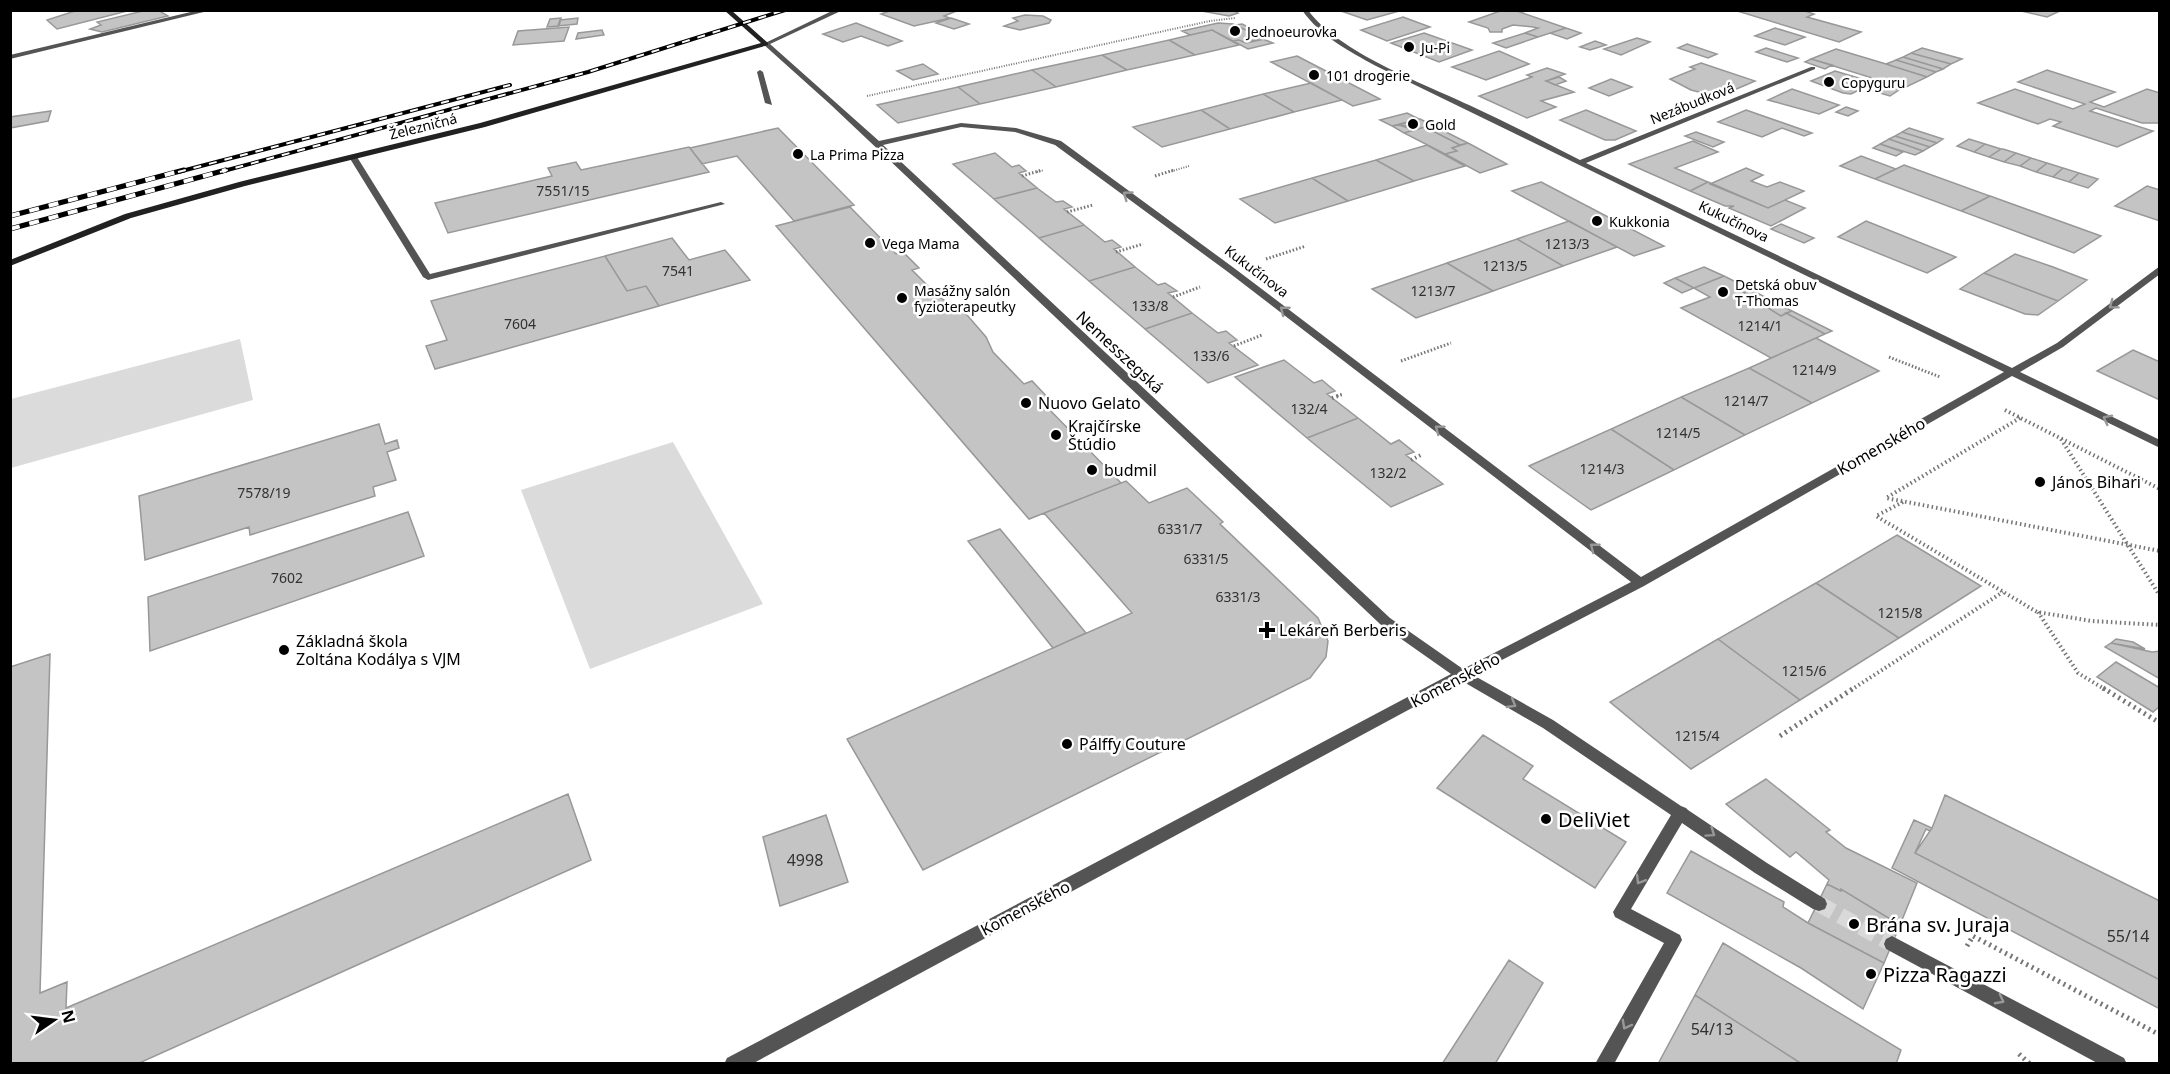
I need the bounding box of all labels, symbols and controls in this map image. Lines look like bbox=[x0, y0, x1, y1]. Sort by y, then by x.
place label: Jednoeurovka bbox=[1245, 22, 1337, 41]
marker: Jednoeurovka bbox=[1228, 24, 1242, 38]
place label: Ju-Pi bbox=[1419, 38, 1450, 57]
marker: Ju-Pi bbox=[1402, 40, 1416, 54]
place label: 101 drogerie bbox=[1326, 66, 1410, 85]
marker: 101 drogerie bbox=[1307, 68, 1321, 82]
place label: Copyguru bbox=[1841, 73, 1905, 92]
marker: Copyguru bbox=[1822, 75, 1836, 89]
street label: Nezábudková bbox=[1647, 77, 1737, 129]
street label: Železničná bbox=[387, 108, 459, 144]
place label: Gold bbox=[1425, 115, 1456, 134]
marker: Gold bbox=[1406, 117, 1420, 131]
place label: La Prima Pizza bbox=[810, 145, 904, 164]
marker: La Prima Pizza bbox=[791, 147, 805, 161]
house number: 7551/15 bbox=[536, 181, 590, 200]
one-way arrow bbox=[1123, 191, 1134, 202]
street label: Kukučínova bbox=[1696, 196, 1772, 246]
place label: Kukkonia bbox=[1609, 212, 1670, 231]
marker: Kukkonia bbox=[1590, 214, 1604, 228]
place label: Vega Mama bbox=[882, 234, 960, 253]
house number: 1213/3 bbox=[1544, 234, 1590, 253]
marker: Vega Mama bbox=[863, 236, 877, 250]
street label: Kukučínova bbox=[1221, 241, 1293, 301]
house number: 1213/5 bbox=[1482, 256, 1528, 275]
house number: 7541 bbox=[662, 261, 694, 280]
place label: Detská obuv T-Thomas bbox=[1735, 275, 1818, 310]
place label: Masážny salón fyzioterapeutky bbox=[914, 281, 1017, 316]
house number: 1213/7 bbox=[1410, 281, 1456, 300]
marker: Detská obuv T-Thomas bbox=[1716, 285, 1730, 299]
marker: Masážny salón fyzioterapeutky bbox=[895, 291, 909, 305]
house number: 133/8 bbox=[1131, 296, 1169, 315]
one-way arrow bbox=[2109, 297, 2120, 308]
street label: Nemesszegská bbox=[1072, 306, 1168, 398]
one-way arrow bbox=[1280, 307, 1291, 318]
house number: 7604 bbox=[504, 314, 536, 333]
house number: 1214/1 bbox=[1737, 316, 1783, 335]
house number: 133/6 bbox=[1192, 346, 1230, 365]
house number: 1214/9 bbox=[1791, 360, 1837, 379]
house number: 1214/7 bbox=[1723, 391, 1769, 410]
place label: Nuovo Gelato bbox=[1038, 392, 1141, 414]
marker: Nuovo Gelato bbox=[1019, 396, 1033, 410]
house number: 132/4 bbox=[1290, 399, 1328, 418]
street label: Komenského bbox=[1833, 412, 1929, 480]
one-way arrow bbox=[2103, 414, 2114, 426]
place label: Krajčírske Štúdio bbox=[1068, 415, 1141, 455]
house number: 1214/5 bbox=[1655, 423, 1701, 442]
one-way arrow bbox=[1435, 425, 1446, 436]
marker: Krajčírske Štúdio bbox=[1049, 428, 1063, 442]
place label: budmil bbox=[1104, 459, 1157, 481]
house number: 1214/3 bbox=[1579, 459, 1625, 478]
marker: budmil bbox=[1085, 463, 1099, 477]
house number: 132/2 bbox=[1369, 463, 1407, 482]
place label: János Bihari bbox=[2050, 471, 2141, 493]
marker: János Bihari bbox=[2033, 475, 2047, 489]
house number: 7578/19 bbox=[237, 483, 291, 502]
house number: 6331/7 bbox=[1157, 519, 1203, 538]
one-way arrow bbox=[1590, 543, 1601, 554]
house number: 6331/5 bbox=[1183, 549, 1229, 568]
house number: 7602 bbox=[271, 568, 303, 587]
house number: 6331/3 bbox=[1215, 587, 1261, 606]
house number: 1215/8 bbox=[1877, 603, 1923, 622]
place label: Lekáreň Berberis bbox=[1279, 619, 1407, 641]
marker: Lekáreň Berberis bbox=[1260, 623, 1274, 637]
place label: Základná škola Zoltána Kodálya s VJM bbox=[296, 630, 461, 670]
marker: Základná škola Zoltána Kodálya s VJM bbox=[277, 643, 291, 657]
street label: Komenského bbox=[1406, 647, 1504, 713]
house number: 1215/6 bbox=[1781, 661, 1827, 680]
one-way arrow bbox=[1506, 696, 1516, 708]
house number: 1215/4 bbox=[1674, 726, 1720, 745]
place label: Pálffy Couture bbox=[1079, 733, 1186, 755]
marker: Pálffy Couture bbox=[1060, 737, 1074, 751]
place label: DeliViet bbox=[1558, 806, 1630, 833]
marker: DeliViet bbox=[1539, 812, 1553, 826]
one-way arrow bbox=[1704, 826, 1715, 837]
house number: 4998 bbox=[787, 849, 823, 871]
one-way arrow bbox=[1636, 874, 1648, 884]
street label: Komenského bbox=[976, 875, 1074, 941]
place label: Brána sv. Juraja bbox=[1866, 911, 2010, 938]
marker: Brána sv. Juraja bbox=[1847, 917, 1861, 931]
house number: 55/14 bbox=[2107, 925, 2149, 947]
place label: Pizza Ragazzi bbox=[1883, 961, 2007, 988]
marker: Pizza Ragazzi bbox=[1864, 967, 1878, 981]
north arrow bbox=[24, 990, 84, 1050]
one-way arrow bbox=[1993, 993, 2004, 1004]
text: N bbox=[56, 1007, 81, 1025]
house number: 54/13 bbox=[1691, 1018, 1733, 1040]
one-way arrow bbox=[1621, 1019, 1633, 1029]

